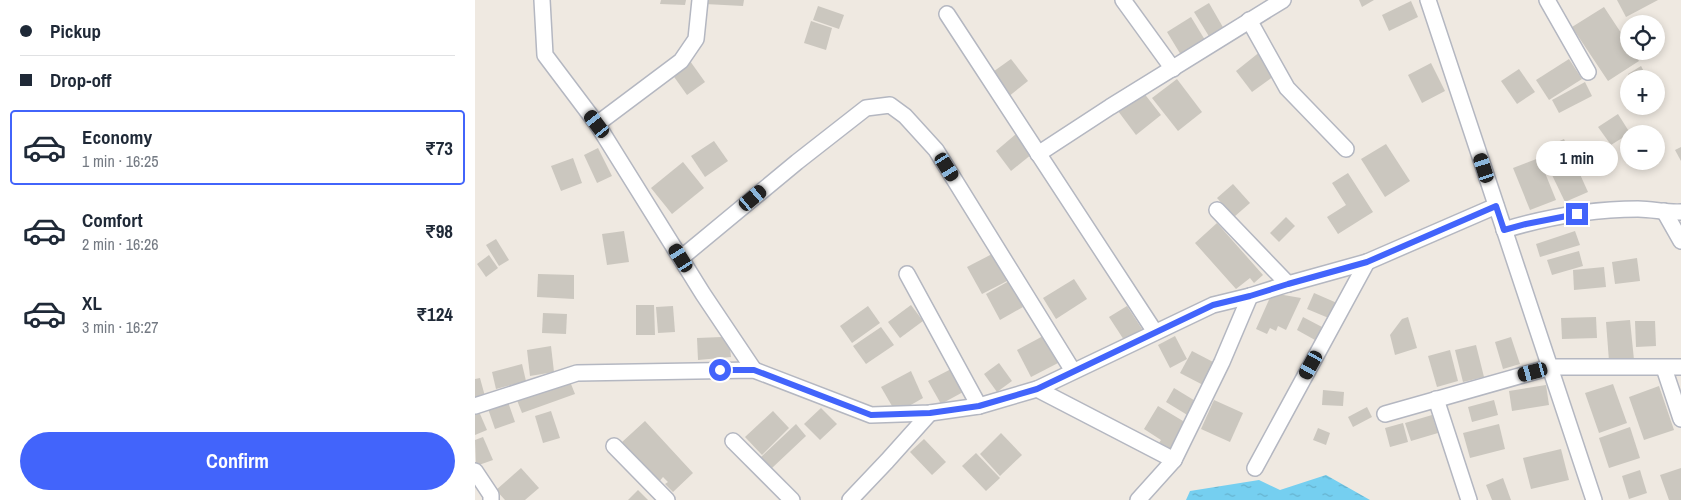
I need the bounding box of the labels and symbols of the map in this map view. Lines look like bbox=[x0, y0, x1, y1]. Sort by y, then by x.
car bbox=[581, 108, 612, 140]
callout: 1 min bbox=[1536, 142, 1618, 176]
car bbox=[932, 150, 961, 184]
car bbox=[1472, 151, 1495, 185]
car bbox=[736, 183, 769, 213]
route end bbox=[1566, 203, 1588, 225]
car bbox=[666, 241, 695, 275]
car bbox=[1297, 348, 1324, 382]
route start bbox=[709, 359, 731, 381]
car bbox=[1516, 361, 1549, 383]

